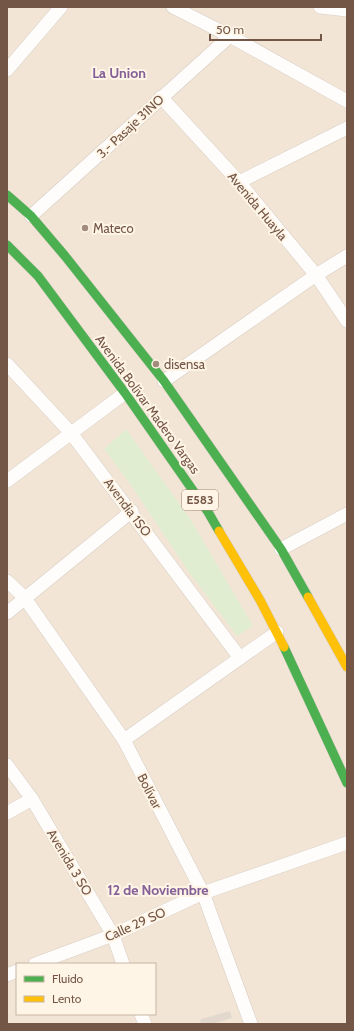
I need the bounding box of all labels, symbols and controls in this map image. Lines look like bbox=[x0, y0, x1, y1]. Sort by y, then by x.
scale bar bbox=[210, 16, 321, 42]
text: 50 m bbox=[216, 22, 244, 37]
district label: La Union bbox=[92, 64, 146, 82]
street label: 3.- Pasaje 31NO bbox=[93, 91, 168, 162]
street label: Avenida Huayla bbox=[225, 168, 292, 244]
place label: Mateco bbox=[93, 220, 134, 236]
marker: Mateco bbox=[80, 223, 90, 233]
street label: Avenida Bolívar Madero Vargas bbox=[92, 331, 204, 477]
place label: disensa bbox=[164, 356, 206, 372]
marker: disensa bbox=[151, 359, 161, 369]
street label: Avendia 1SO bbox=[101, 475, 155, 539]
road number: E583 bbox=[182, 490, 218, 510]
street label: Bolívar bbox=[134, 771, 166, 812]
street label: Avenida 3 SO bbox=[44, 826, 96, 898]
district label: 12 de Noviembre bbox=[107, 881, 209, 899]
street label: Calle 29 SO bbox=[102, 904, 168, 944]
legend bbox=[16, 963, 156, 1015]
text: Fluido bbox=[52, 971, 84, 986]
text: Lento bbox=[52, 991, 82, 1006]

